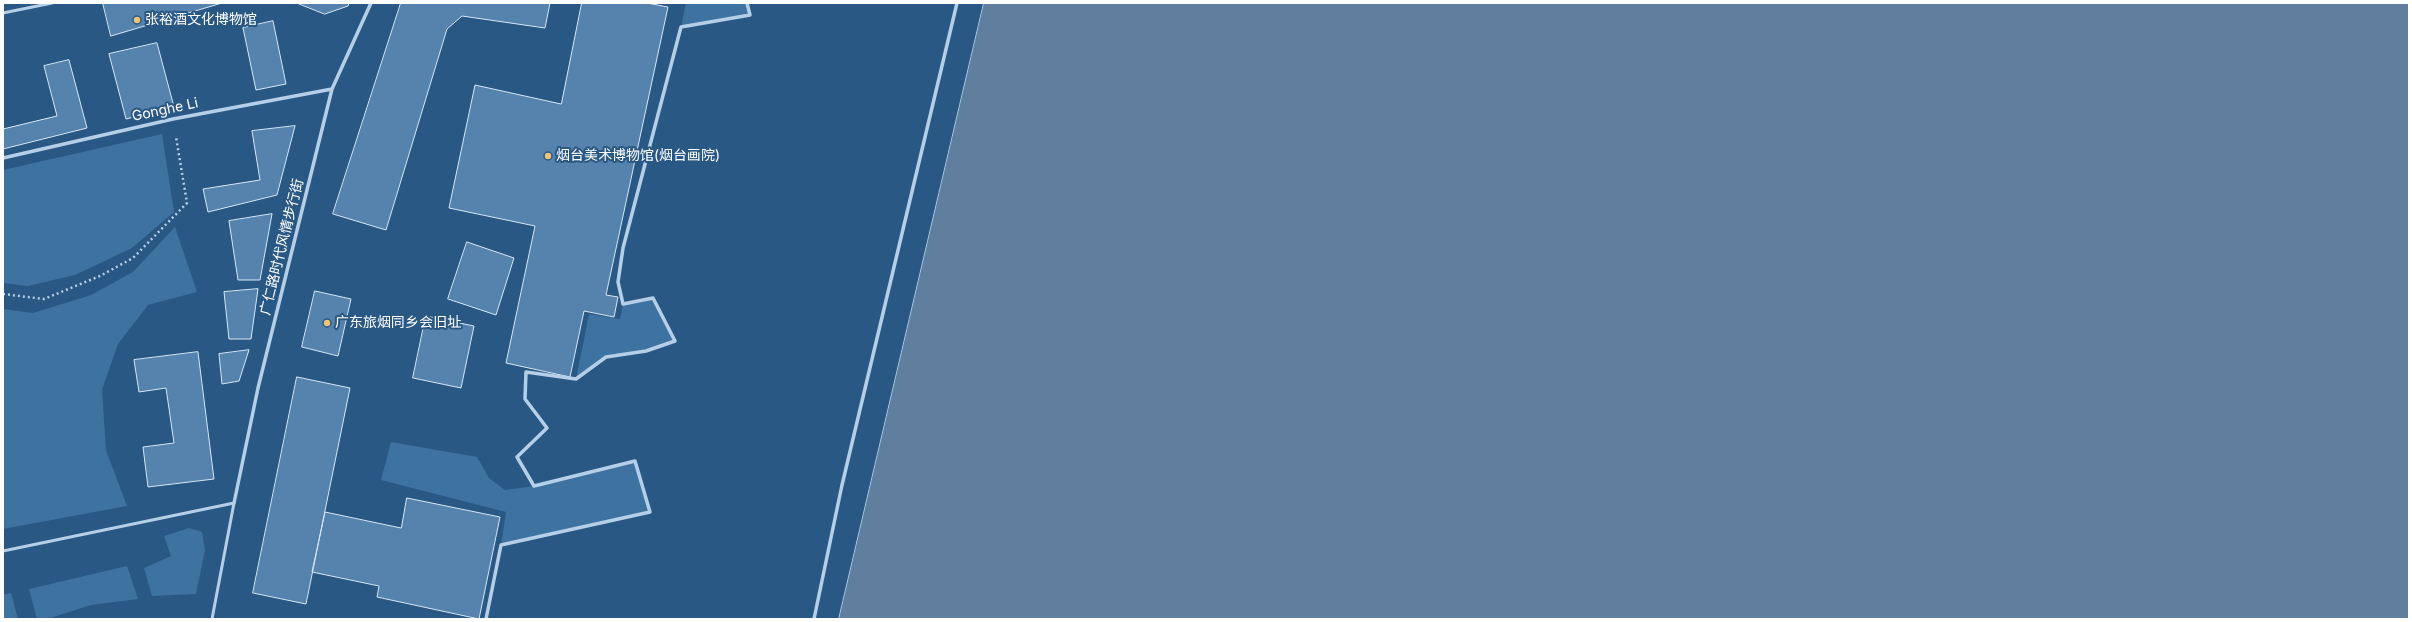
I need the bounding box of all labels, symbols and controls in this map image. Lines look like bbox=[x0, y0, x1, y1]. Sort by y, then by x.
place label: 张裕酒文化博物馆 bbox=[145, 12, 257, 28]
marker: 张裕酒文化博物馆 bbox=[132, 15, 142, 25]
street label: Gonghe Li bbox=[130, 95, 200, 125]
place label: 烟台美术博物馆(烟台画院) bbox=[556, 148, 720, 164]
marker: 烟台美术博物馆(烟台画院) bbox=[543, 151, 553, 161]
street label: 广仁路时代风情步行街 bbox=[257, 177, 307, 317]
place label: 广东旅烟同乡会旧址 bbox=[335, 315, 461, 331]
marker: 广东旅烟同乡会旧址 bbox=[322, 318, 332, 328]

